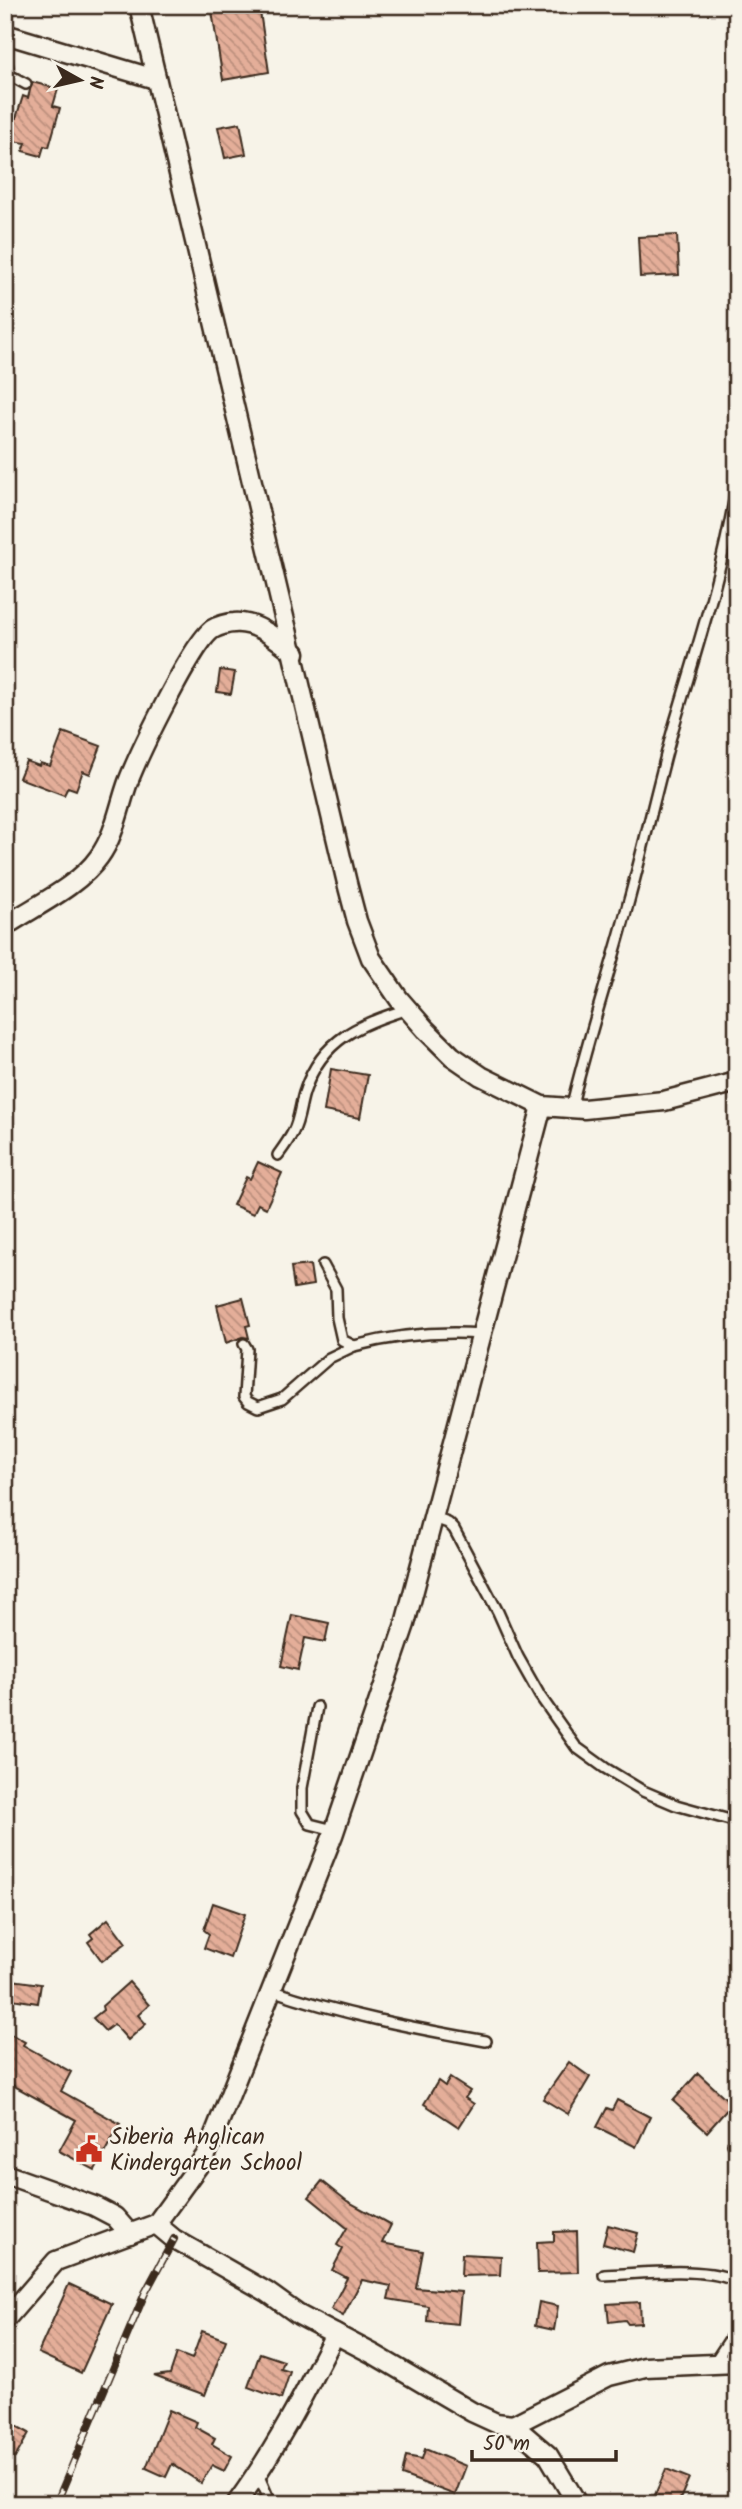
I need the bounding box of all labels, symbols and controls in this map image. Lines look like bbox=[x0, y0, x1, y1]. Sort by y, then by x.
north arrow bbox=[46, 46, 116, 116]
text: N bbox=[79, 74, 111, 90]
place label: Siberia Anglican Kindergarten School bbox=[110, 2120, 302, 2182]
public building icon: Siberia Anglican Kindergarten School bbox=[74, 2134, 104, 2164]
scale bar bbox=[472, 2418, 616, 2462]
text: 50 m bbox=[483, 2428, 530, 2461]

